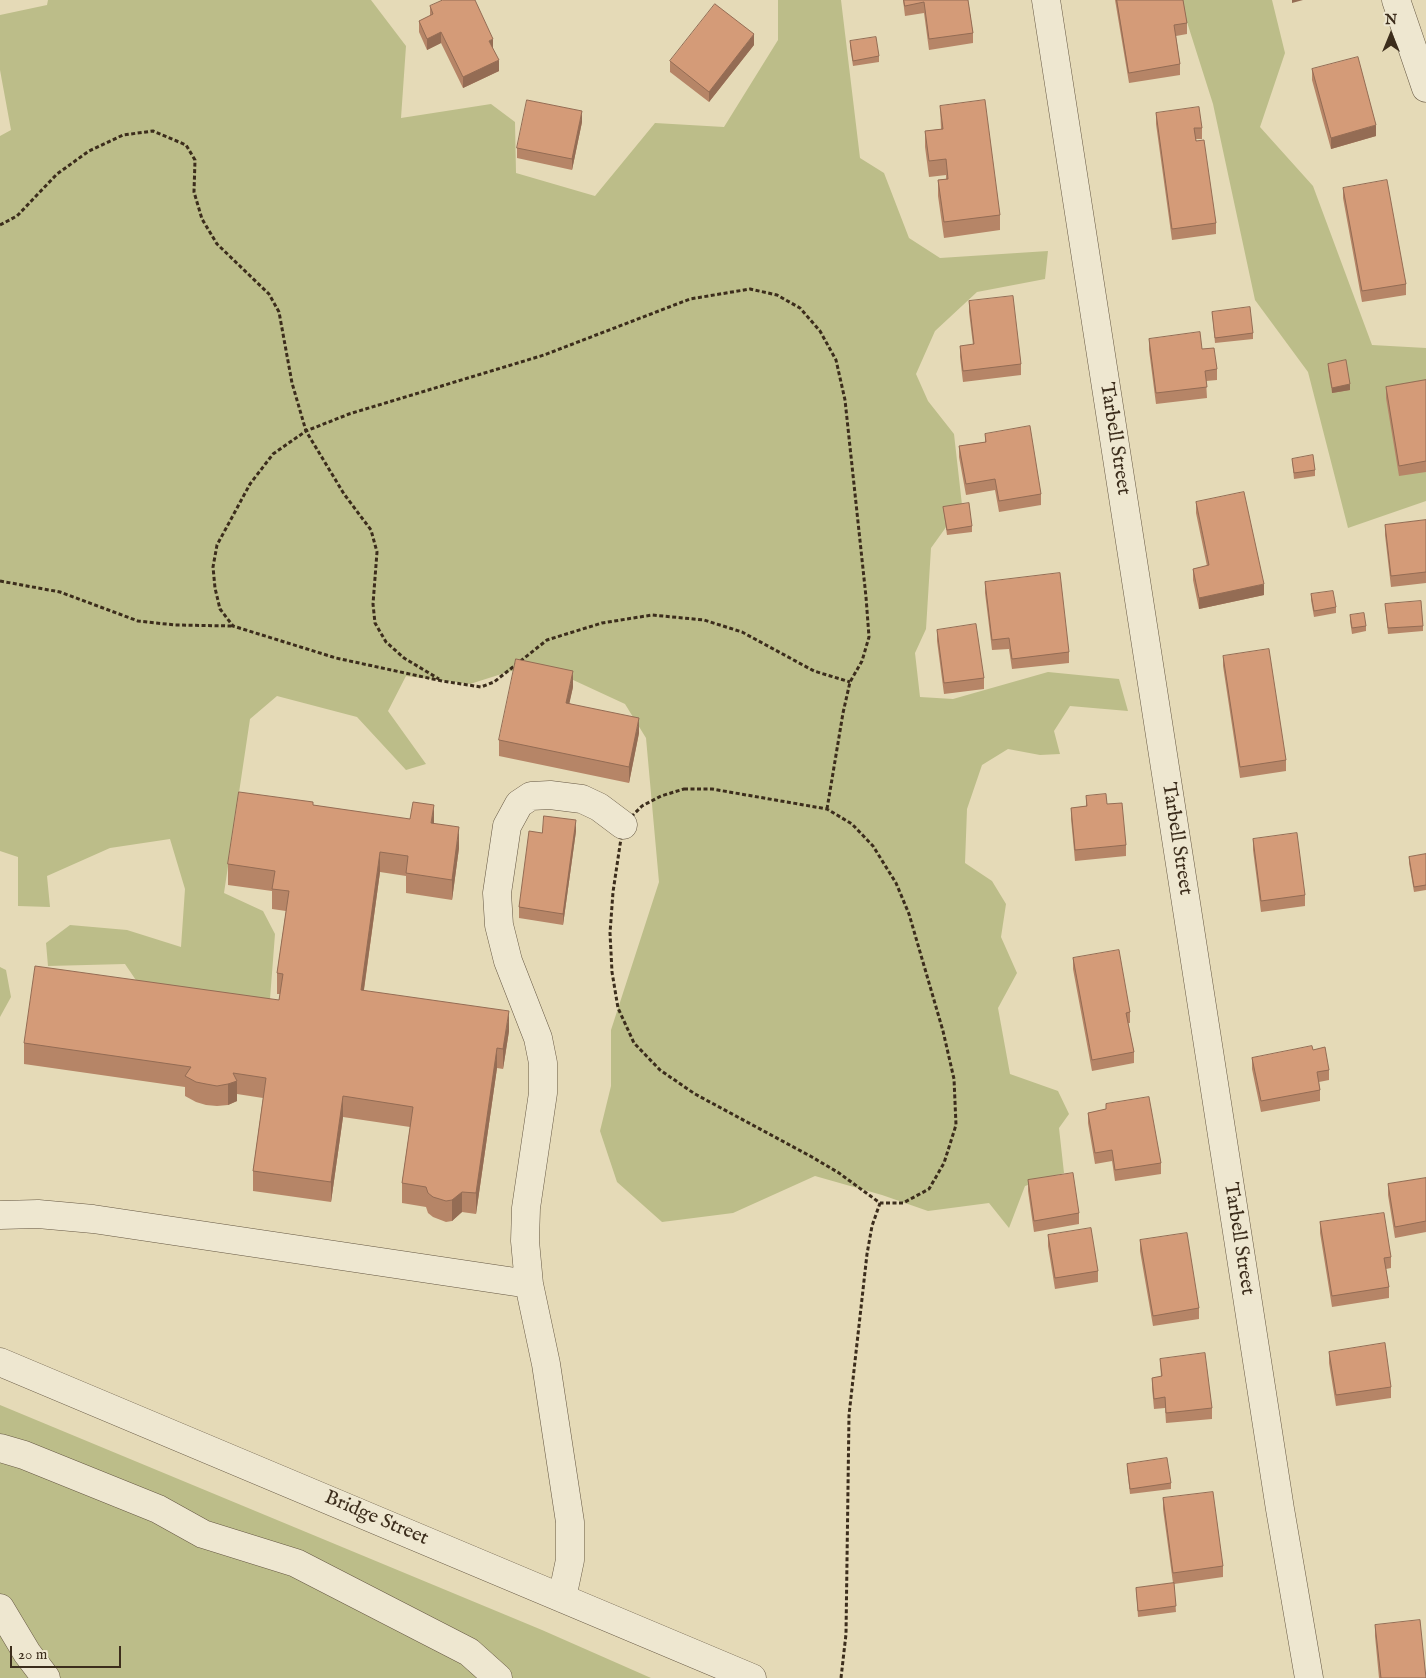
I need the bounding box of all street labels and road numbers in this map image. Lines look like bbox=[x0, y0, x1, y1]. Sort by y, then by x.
street label: Tarbell Street bbox=[1093, 381, 1135, 497]
street label: Tarbell Street bbox=[1155, 781, 1197, 897]
street label: Tarbell Street bbox=[1217, 1181, 1259, 1297]
street label: Bridge Street bbox=[320, 1486, 432, 1552]

